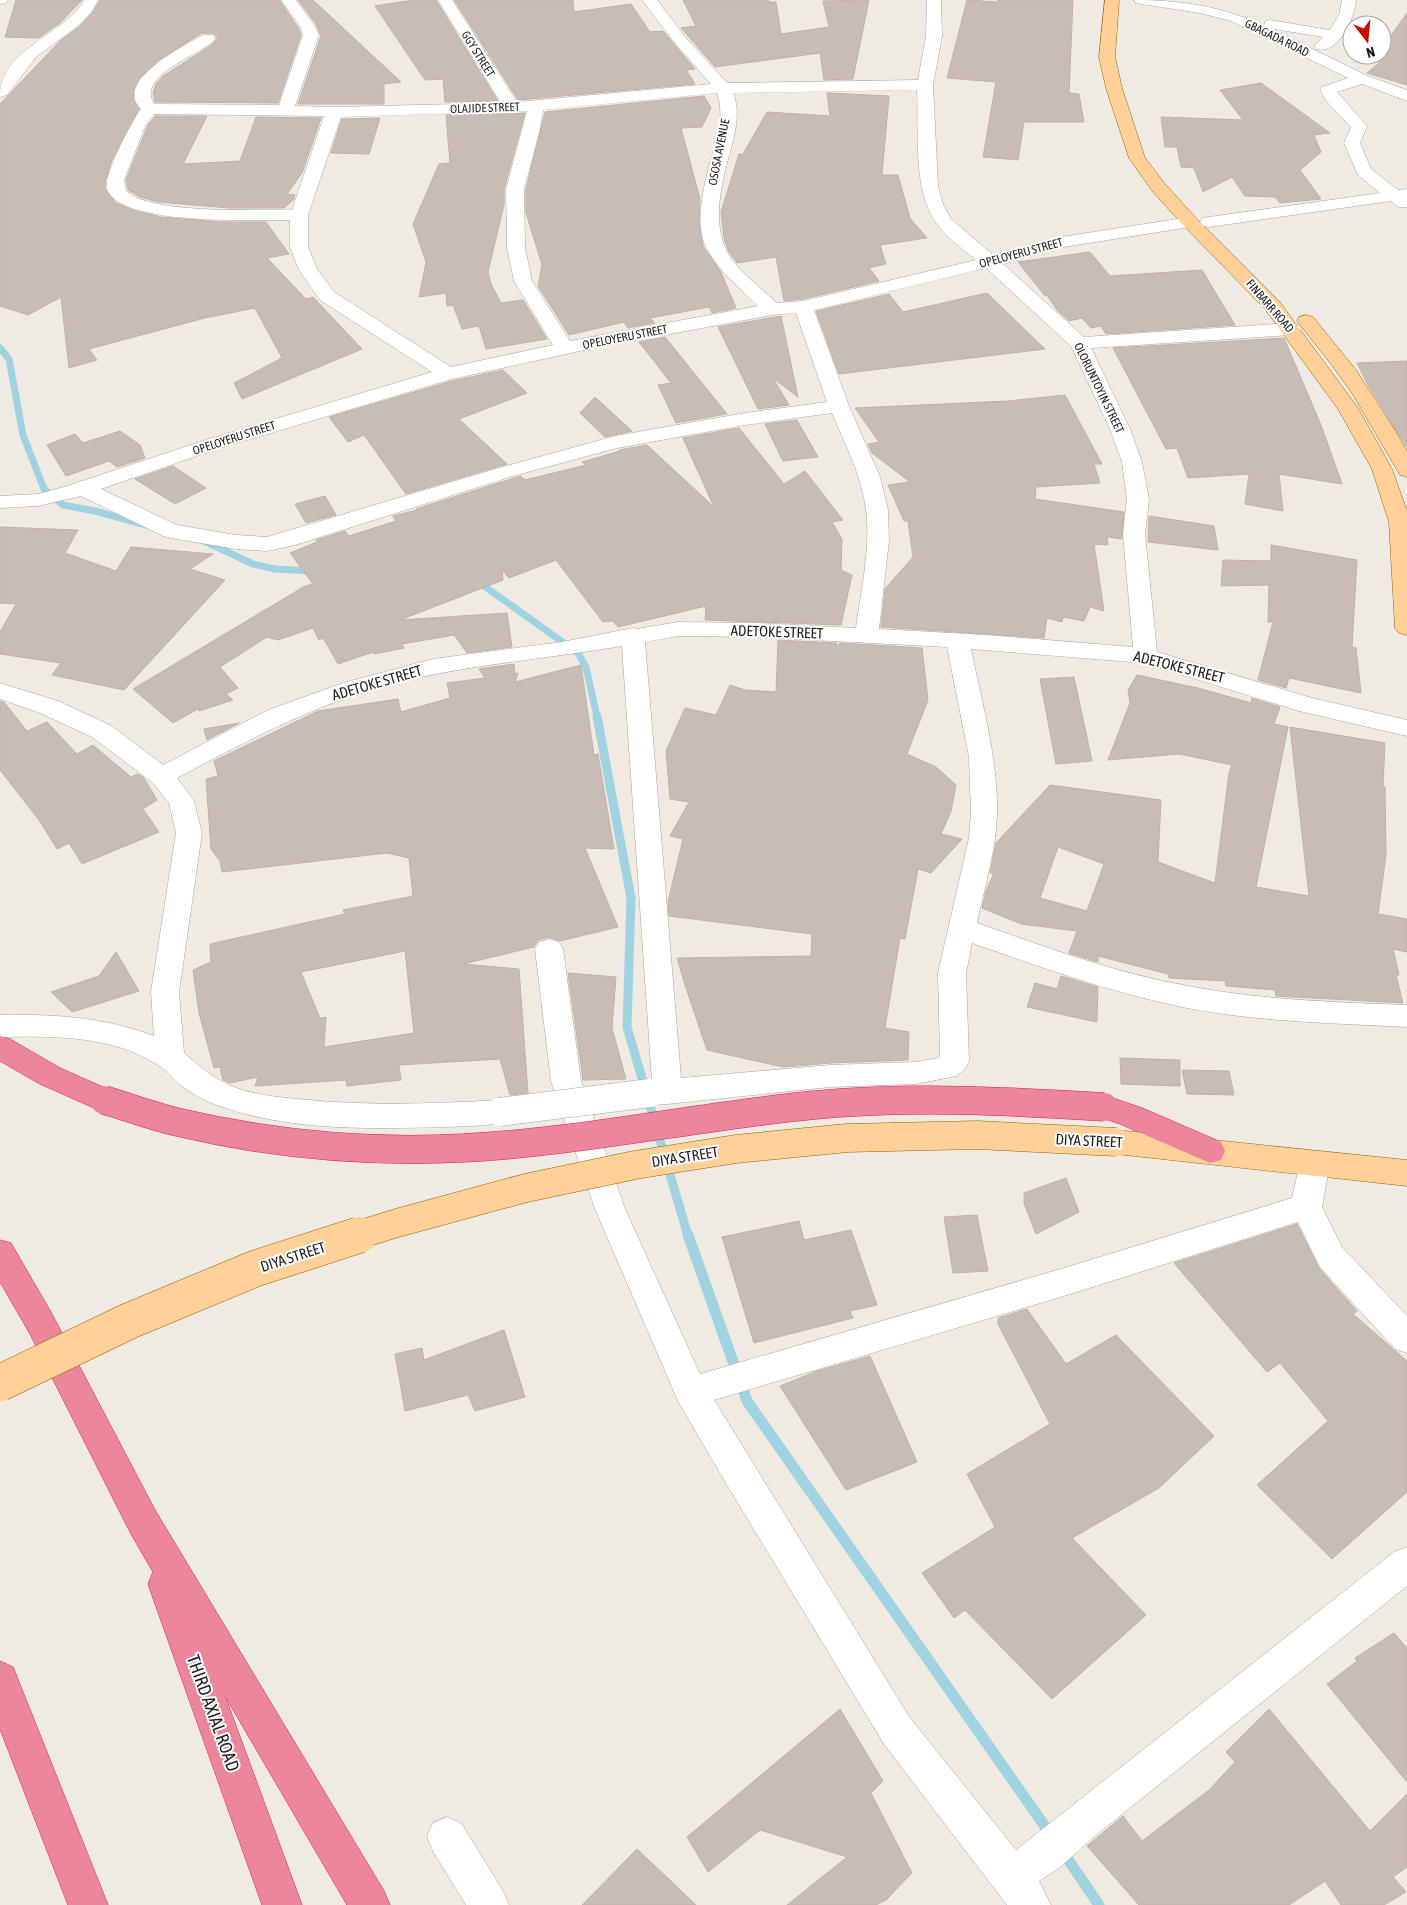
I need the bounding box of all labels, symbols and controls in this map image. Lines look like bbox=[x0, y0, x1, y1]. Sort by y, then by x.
north arrow bbox=[1342, 15, 1392, 65]
street label: GBAGADA ROAD bbox=[1243, 16, 1312, 60]
street label: GGY STREET bbox=[458, 28, 498, 80]
text: N bbox=[1364, 44, 1377, 61]
street label: OLAJIDE STREET bbox=[450, 100, 521, 116]
street label: OSOSA AVENUE bbox=[706, 118, 732, 186]
street label: OPELOYERU STREET bbox=[978, 235, 1065, 271]
street label: FINBARR ROAD bbox=[1243, 277, 1297, 336]
street label: OPELOYERU STREET bbox=[581, 322, 669, 352]
street label: OLORUNTOYIN STREET bbox=[1071, 340, 1127, 436]
street label: OPELOYERU STREET bbox=[191, 418, 278, 458]
street label: ADETOKE STREET bbox=[730, 621, 824, 642]
street label: ADETOKE STREET bbox=[1132, 647, 1227, 686]
street label: ADETOKE STREET bbox=[330, 661, 424, 703]
street label: DIYA STREET bbox=[1055, 1130, 1123, 1151]
street label: DIYA STREET bbox=[650, 1143, 720, 1170]
street label: DIYA STREET bbox=[258, 1238, 328, 1275]
street label: THIRD AXIAL ROAD bbox=[183, 1652, 244, 1774]

